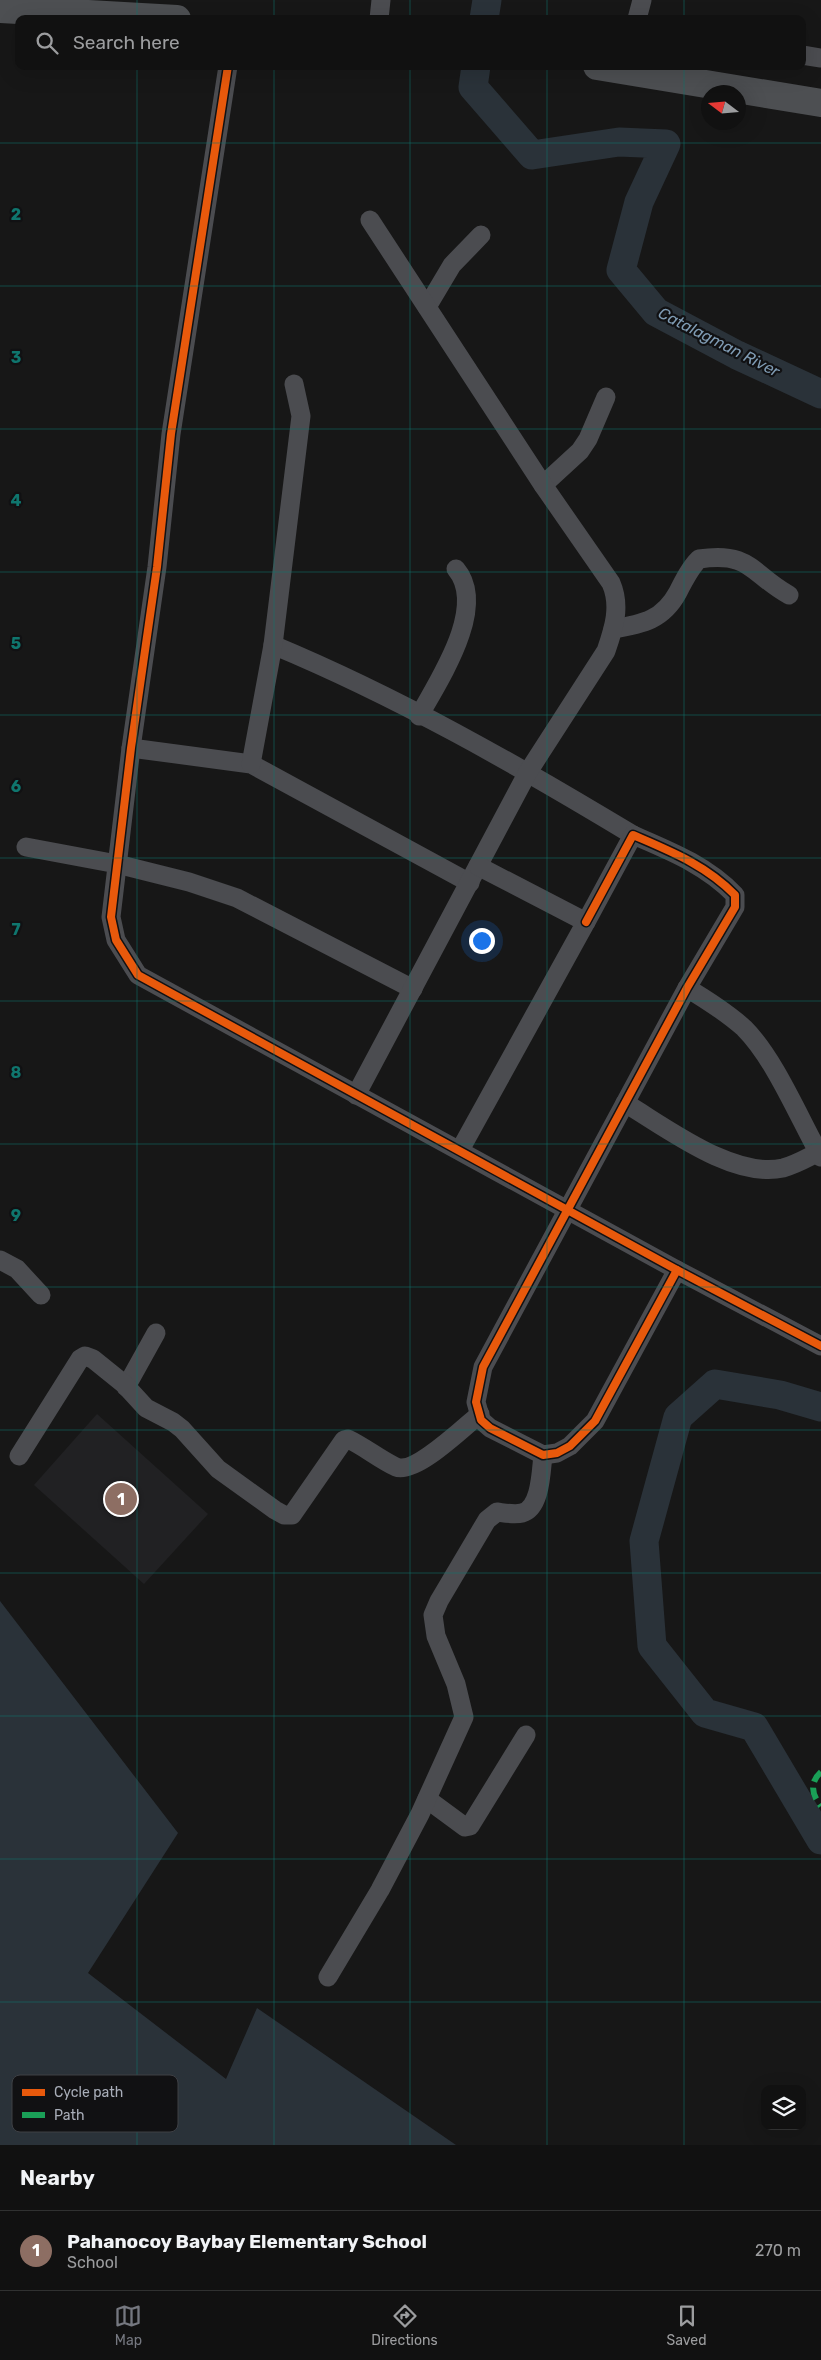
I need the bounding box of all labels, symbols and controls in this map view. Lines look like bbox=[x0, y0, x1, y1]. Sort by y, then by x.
search box bbox=[15, 15, 806, 70]
icon: search bbox=[33, 29, 61, 57]
text: Search here bbox=[73, 31, 180, 54]
north arrow bbox=[701, 85, 746, 130]
text: 2 bbox=[11, 205, 21, 224]
water label: Catalagman River bbox=[655, 303, 784, 381]
text: 3 bbox=[11, 348, 21, 367]
text: 4 bbox=[11, 491, 22, 510]
text: 5 bbox=[11, 634, 21, 653]
text: 6 bbox=[11, 777, 21, 796]
text: 7 bbox=[11, 920, 21, 939]
your location bbox=[469, 928, 495, 954]
text: 8 bbox=[11, 1063, 22, 1082]
text: 9 bbox=[11, 1206, 21, 1225]
pin: 1 bbox=[105, 1480, 137, 1518]
legend bbox=[12, 2075, 178, 2132]
text: Cycle path bbox=[54, 2084, 123, 2101]
map controls bbox=[761, 2085, 806, 2130]
button: layers bbox=[761, 2085, 806, 2130]
text: Path bbox=[54, 2107, 85, 2124]
text: Nearby bbox=[20, 2165, 95, 2190]
text: Pahanocoy Baybay Elementary School bbox=[67, 2230, 427, 2253]
text: 1 bbox=[32, 2241, 40, 2260]
text: 270 m bbox=[755, 2241, 801, 2260]
text: School bbox=[67, 2253, 118, 2272]
tab: Map bbox=[114, 2302, 142, 2349]
tab: Directions bbox=[371, 2302, 438, 2349]
tab: Saved bbox=[667, 2302, 707, 2349]

